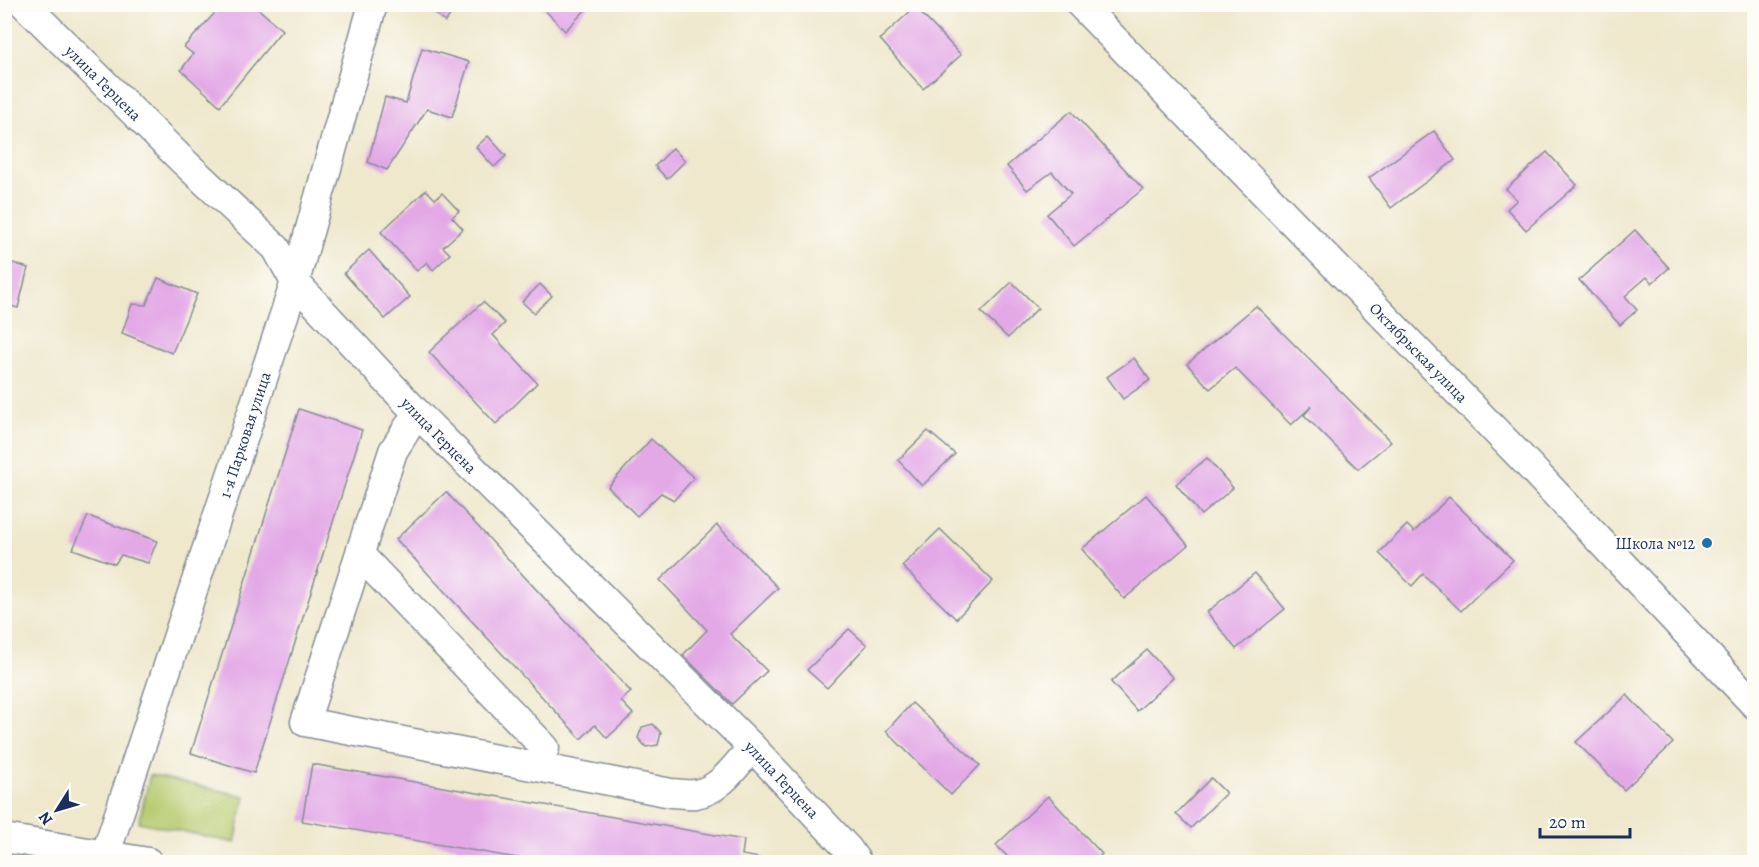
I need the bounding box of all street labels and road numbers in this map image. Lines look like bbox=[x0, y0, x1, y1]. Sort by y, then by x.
street label: улица Герцена bbox=[59, 40, 147, 127]
street label: Октябрьская улица bbox=[1364, 298, 1473, 408]
street label: 1-я Парковая улица bbox=[214, 368, 277, 501]
street label: улица Герцена bbox=[395, 392, 482, 479]
street label: улица Герцена bbox=[739, 735, 824, 824]

